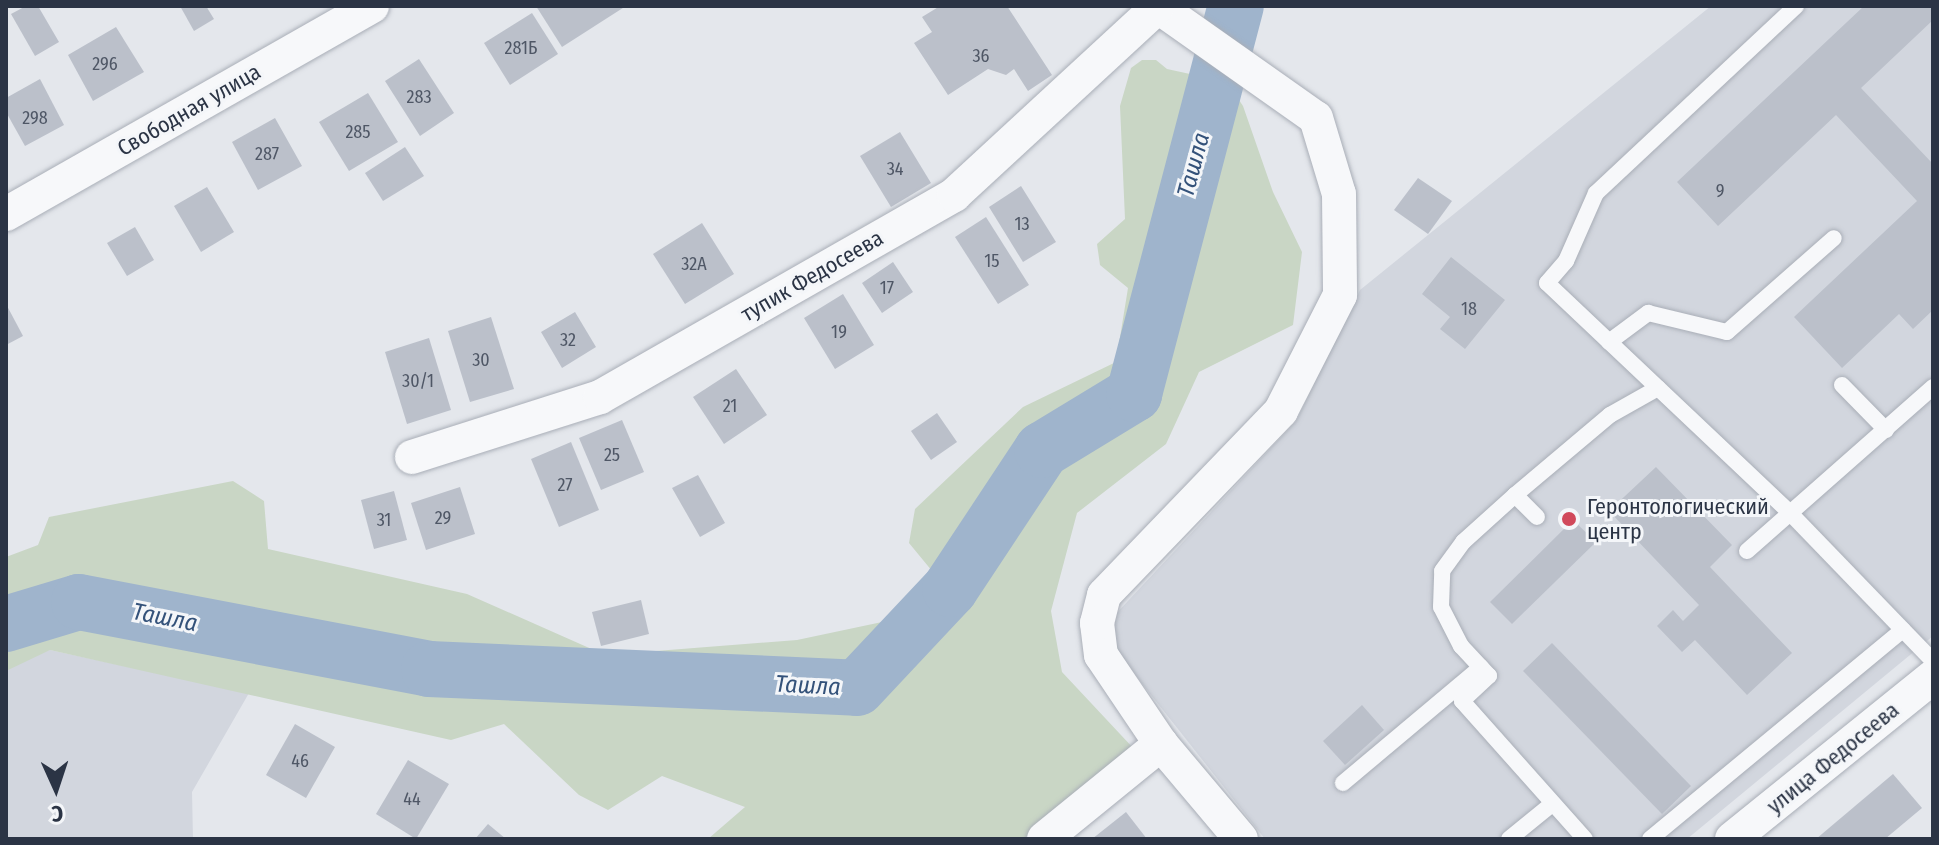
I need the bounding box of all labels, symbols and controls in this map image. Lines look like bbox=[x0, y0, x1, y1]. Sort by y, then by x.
house number: 281Б bbox=[505, 37, 537, 59]
house number: 36 bbox=[972, 45, 990, 67]
house number: 296 bbox=[92, 53, 118, 75]
street label: Свободная улица bbox=[113, 58, 265, 162]
house number: 283 bbox=[406, 86, 432, 108]
house number: 298 bbox=[22, 107, 48, 129]
house number: 285 bbox=[345, 121, 371, 143]
water label: Ташла bbox=[1172, 130, 1216, 200]
house number: 287 bbox=[255, 143, 279, 165]
house number: 34 bbox=[887, 158, 903, 180]
house number: 9 bbox=[1716, 180, 1724, 202]
house number: 13 bbox=[1014, 213, 1030, 235]
street label: тупик Федосеева bbox=[736, 225, 888, 327]
house number: 15 bbox=[984, 250, 1000, 272]
house number: 32А bbox=[681, 253, 707, 275]
house number: 17 bbox=[880, 277, 894, 299]
house number: 18 bbox=[1461, 298, 1477, 320]
house number: 19 bbox=[831, 321, 847, 343]
house number: 32 bbox=[560, 329, 576, 351]
house number: 30 bbox=[472, 349, 490, 371]
house number: 30/1 bbox=[402, 370, 434, 392]
house number: 21 bbox=[723, 395, 737, 417]
house number: 25 bbox=[604, 444, 620, 466]
house number: 27 bbox=[557, 474, 573, 496]
place label: Геронтологический центр bbox=[1587, 493, 1769, 544]
house number: 29 bbox=[435, 507, 451, 529]
marker: Геронтологический центр bbox=[1558, 508, 1580, 530]
house number: 31 bbox=[377, 509, 391, 531]
water label: Ташла bbox=[130, 598, 200, 638]
water label: Ташла bbox=[775, 670, 841, 702]
street label: улица Федосеева bbox=[1762, 697, 1904, 819]
north arrow bbox=[16, 749, 96, 829]
house number: 46 bbox=[291, 750, 309, 772]
house number: 44 bbox=[403, 788, 421, 810]
text: С bbox=[51, 800, 64, 827]

